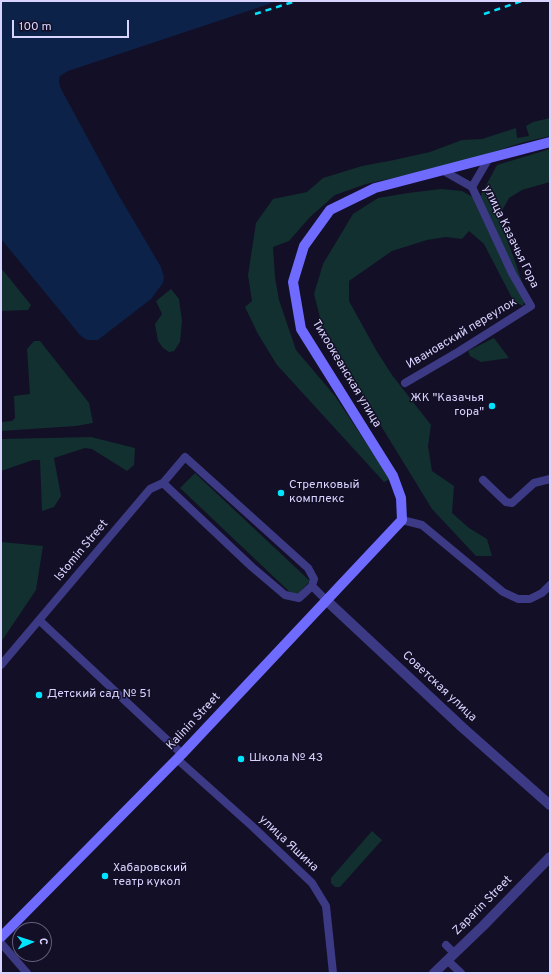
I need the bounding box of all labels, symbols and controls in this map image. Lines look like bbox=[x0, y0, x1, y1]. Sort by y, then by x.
scale bar bbox=[14, 12, 131, 38]
text: 100 m bbox=[19, 19, 52, 35]
street label: улица Казачья Гора bbox=[479, 183, 541, 291]
street label: Ивановский переулок bbox=[404, 295, 520, 373]
street label: Тихоокеанская улица bbox=[308, 318, 384, 430]
place label: ЖК "Казачья гора" bbox=[410, 392, 484, 420]
marker: ЖК "Казачья гора" bbox=[487, 401, 497, 411]
place label: Стрелковый комплекс bbox=[289, 479, 360, 507]
marker: Стрелковый комплекс bbox=[276, 488, 286, 498]
street label: Istomin Street bbox=[52, 517, 112, 585]
street label: Советская улица bbox=[399, 649, 479, 725]
place label: Детский сад № 51 bbox=[47, 688, 151, 702]
marker: Детский сад № 51 bbox=[34, 690, 44, 700]
street label: Kalinin Street bbox=[164, 691, 224, 753]
place label: Школа № 43 bbox=[249, 752, 323, 766]
marker: Школа № 43 bbox=[236, 754, 246, 764]
street label: улица Яшина bbox=[255, 813, 321, 875]
place label: Хабаровский театр кукол bbox=[113, 862, 187, 890]
marker: Хабаровский театр кукол bbox=[100, 871, 110, 881]
street label: Zaparin Street bbox=[450, 873, 516, 939]
north arrow bbox=[12, 922, 52, 962]
text: С bbox=[36, 938, 50, 945]

